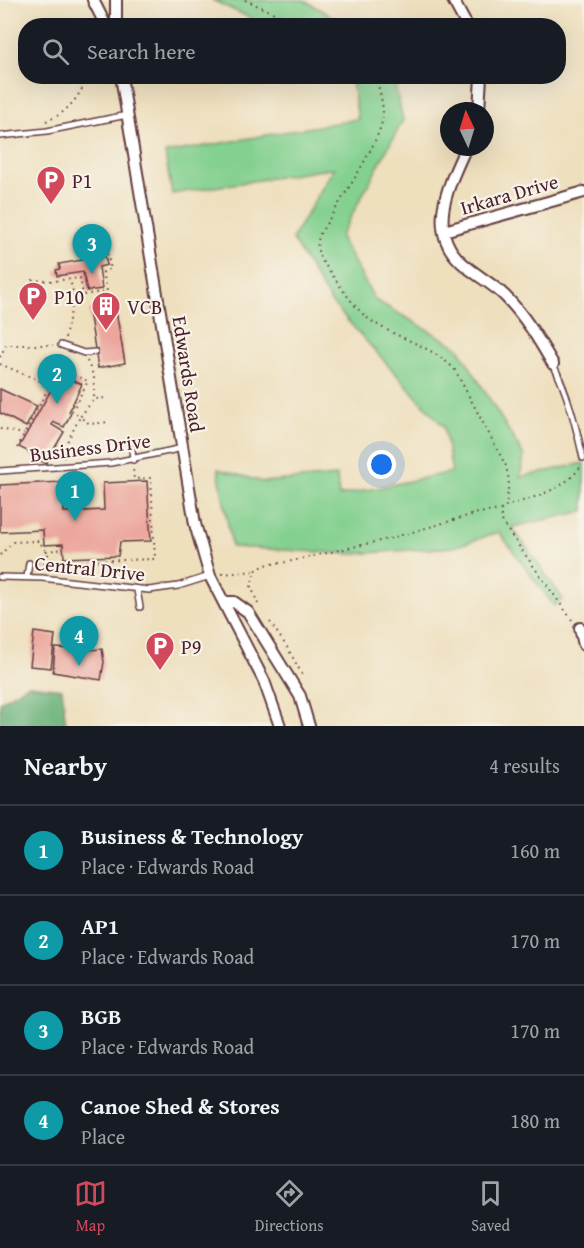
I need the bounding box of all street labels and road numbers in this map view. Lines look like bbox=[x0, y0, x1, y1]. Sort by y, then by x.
street label: Irkara Drive bbox=[457, 166, 561, 222]
street label: Edwards Road bbox=[166, 314, 213, 434]
street label: Business Drive bbox=[28, 425, 152, 469]
street label: Central Drive bbox=[33, 548, 147, 588]

